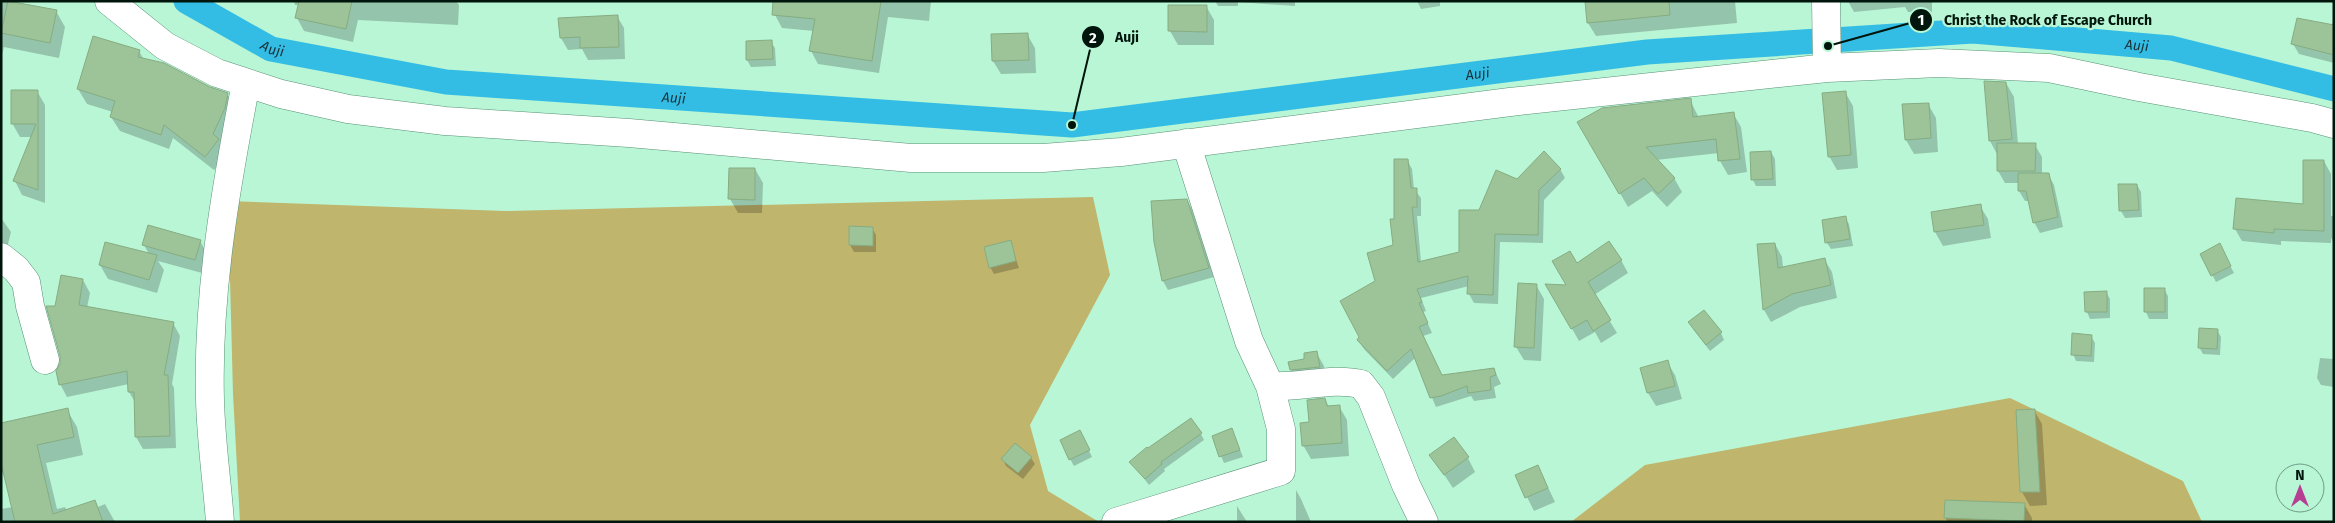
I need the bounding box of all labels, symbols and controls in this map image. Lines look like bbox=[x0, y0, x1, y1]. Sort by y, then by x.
callout: Christ the Rock of Escape Church bbox=[1909, 5, 2162, 34]
text: 1 bbox=[1918, 11, 1924, 29]
text: Christ the Rock of Escape Church bbox=[1944, 12, 2152, 29]
callout: Auji bbox=[1080, 23, 1149, 52]
text: 2 bbox=[1089, 29, 1097, 47]
text: Auji bbox=[1114, 29, 1139, 46]
water label: Auji bbox=[257, 36, 286, 60]
water label: Auji bbox=[2123, 36, 2150, 55]
water label: Auji bbox=[1464, 64, 1491, 84]
water label: Auji bbox=[660, 89, 686, 107]
north arrow bbox=[2275, 463, 2325, 513]
text: N bbox=[2295, 467, 2305, 484]

